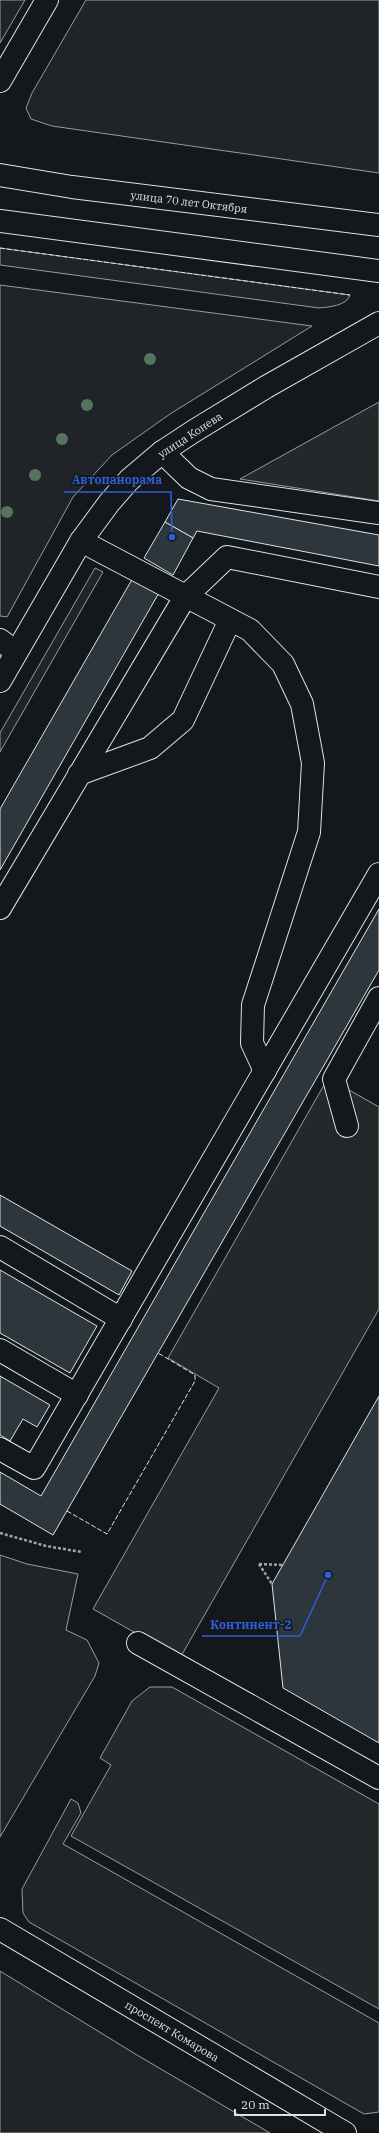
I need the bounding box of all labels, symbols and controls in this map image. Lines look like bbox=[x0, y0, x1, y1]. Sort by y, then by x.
street label: улица 70 лет Октября bbox=[130, 188, 248, 216]
street label: улица Конева bbox=[155, 409, 225, 461]
callout: Автопанорама bbox=[64, 468, 171, 492]
text: Автопанорама bbox=[72, 472, 162, 487]
callout: Континент-2 bbox=[202, 1612, 300, 1636]
text: Континент-2 bbox=[210, 1617, 292, 1632]
street label: проспект Комарова bbox=[123, 1997, 221, 2065]
scale bar bbox=[235, 2091, 325, 2117]
text: 20 m bbox=[241, 2097, 270, 2112]

